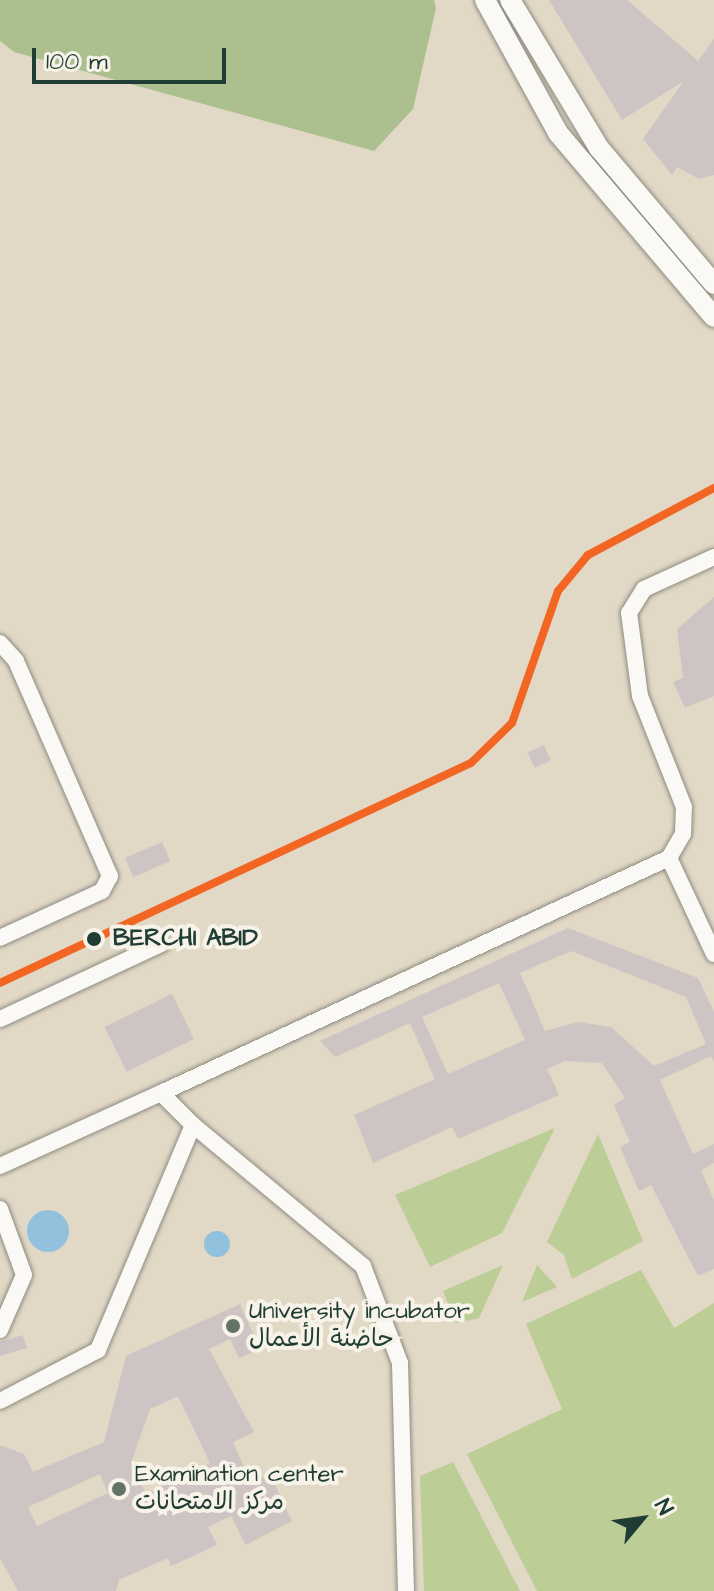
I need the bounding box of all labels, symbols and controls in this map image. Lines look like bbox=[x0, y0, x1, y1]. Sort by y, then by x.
scale bar bbox=[36, 32, 230, 82]
text: 100 m bbox=[46, 45, 108, 79]
place label: BERCHI ABID bbox=[113, 925, 258, 953]
marker: BERCHI ABID bbox=[82, 927, 106, 951]
place label: University incubator حاضنة الأعمال bbox=[249, 1298, 470, 1354]
marker: University incubator حاضنة الأعمال bbox=[224, 1317, 242, 1335]
place label: Examination center مركز الامتحانات bbox=[135, 1461, 344, 1517]
north arrow bbox=[602, 1479, 682, 1559]
marker: Examination center مركز الامتحانات bbox=[110, 1480, 128, 1498]
text: N bbox=[647, 1494, 680, 1521]

